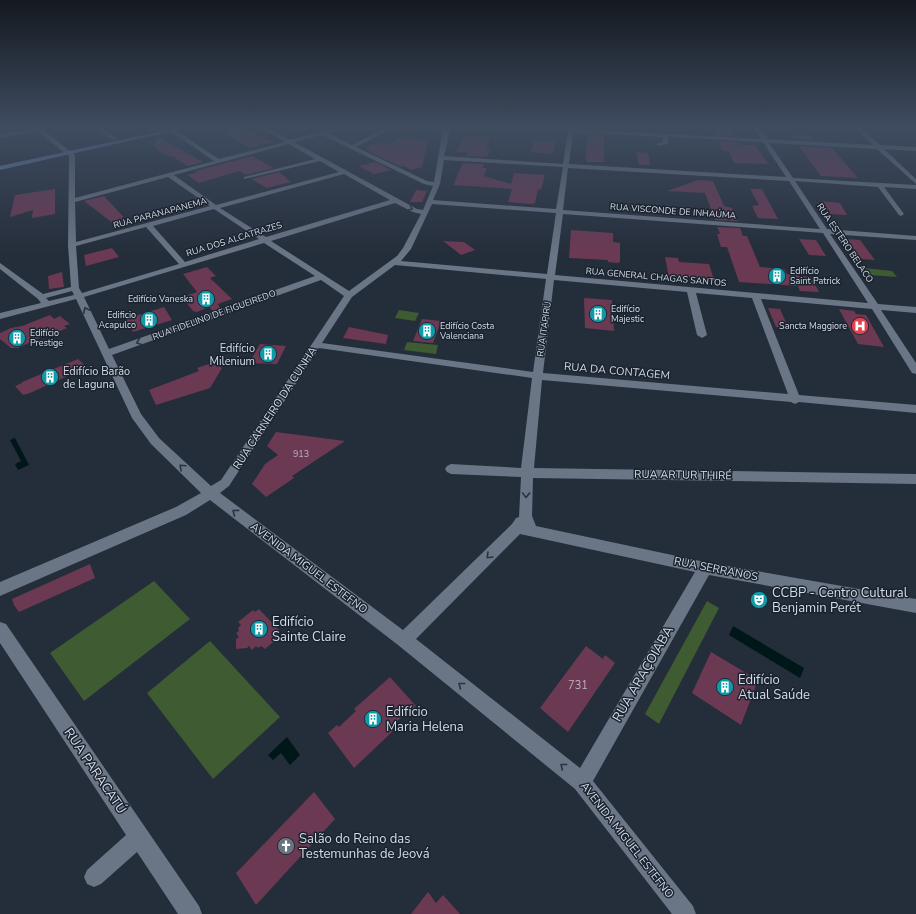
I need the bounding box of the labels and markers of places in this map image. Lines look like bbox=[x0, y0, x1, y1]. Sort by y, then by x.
place label: Edifício Saint Patrick bbox=[790, 265, 841, 287]
building icon: Edifício Saint Patrick bbox=[767, 266, 787, 286]
building icon: Edifício Vaneska bbox=[196, 289, 216, 309]
place label: Edifício Vaneska bbox=[128, 293, 193, 305]
place label: Edifício Majestic bbox=[611, 303, 644, 325]
building icon: Edifício Majestic bbox=[588, 304, 608, 324]
place label: Edificio Acapulco bbox=[99, 309, 136, 331]
building icon: Edificio Acapulco bbox=[139, 310, 159, 330]
hospital icon: Sancta Maggiore bbox=[850, 316, 870, 336]
place label: Edifício Costa Valenciana bbox=[439, 320, 494, 342]
place label: Sancta Maggiore bbox=[779, 320, 847, 332]
building icon: Edifício Costa Valenciana bbox=[417, 321, 437, 341]
place label: Edifício Prestige bbox=[30, 327, 63, 349]
building icon: Edifício Prestige bbox=[7, 328, 27, 348]
place label: Edifício Milenium bbox=[210, 341, 255, 369]
building icon: Edifício Milenium bbox=[258, 344, 278, 364]
place label: Edifício Barão de Laguna bbox=[63, 364, 130, 392]
building icon: Edifício Barão de Laguna bbox=[40, 367, 60, 387]
place label: CCBP - Centro Cultural Benjamin Perét bbox=[772, 584, 908, 617]
theatre icon: CCBP - Centro Cultural Benjamin Perét bbox=[749, 590, 769, 610]
place label: Edifício Sainte Claire bbox=[272, 613, 346, 646]
building icon: Edifício Sainte Claire bbox=[249, 619, 269, 639]
place label: Edifício Atual Saúde bbox=[738, 671, 810, 704]
building icon: Edifício Atual Saúde bbox=[715, 677, 735, 697]
place label: Edifício Maria Helena bbox=[386, 703, 464, 736]
building icon: Edifício Maria Helena bbox=[363, 709, 383, 729]
place label: Salão do Reino das Testemunhas de Jeová bbox=[299, 830, 430, 863]
church icon: Salão do Reino das Testemunhas de Jeová bbox=[276, 836, 296, 856]

